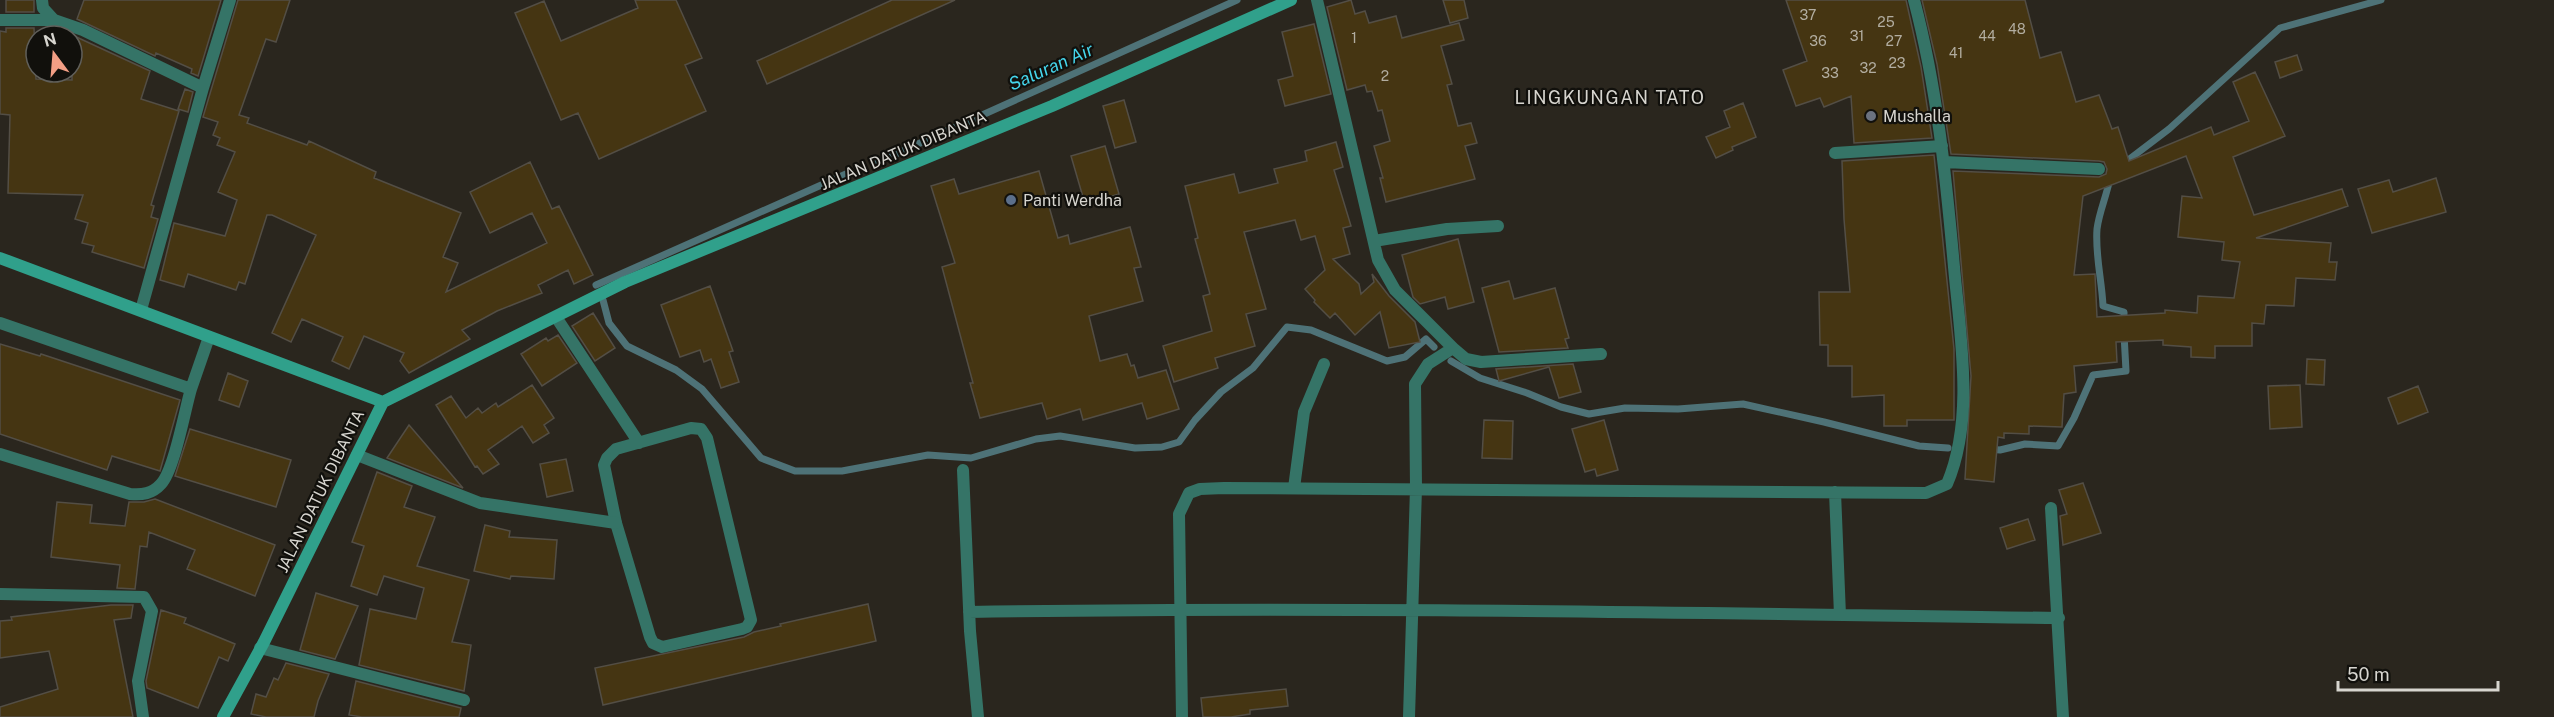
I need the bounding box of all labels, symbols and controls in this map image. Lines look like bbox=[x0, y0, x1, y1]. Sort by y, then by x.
house number: 37 bbox=[1800, 7, 1816, 23]
house number: 25 bbox=[1877, 14, 1895, 30]
house number: 48 bbox=[2008, 21, 2026, 37]
north arrow bbox=[24, 24, 84, 84]
house number: 31 bbox=[1850, 28, 1864, 44]
house number: 44 bbox=[1978, 28, 1996, 44]
text: N bbox=[41, 29, 59, 51]
house number: 1 bbox=[1351, 30, 1357, 46]
house number: 36 bbox=[1809, 33, 1827, 49]
house number: 27 bbox=[1886, 33, 1902, 49]
water label: Saluran Air bbox=[1005, 38, 1097, 95]
house number: 41 bbox=[1949, 45, 1963, 61]
house number: 23 bbox=[1888, 55, 1906, 71]
house number: 32 bbox=[1859, 60, 1877, 76]
house number: 33 bbox=[1821, 65, 1839, 81]
house number: 2 bbox=[1381, 68, 1389, 84]
district label: LINGKUNGAN TATO bbox=[1515, 87, 1705, 108]
street label: JALAN DATUK DIBANTA bbox=[817, 107, 989, 194]
place label: Mushalla bbox=[1883, 107, 1951, 126]
marker: Mushalla bbox=[1864, 109, 1878, 123]
place label: Panti Werdha bbox=[1023, 191, 1122, 210]
marker: Panti Werdha bbox=[1004, 193, 1018, 207]
street label: JALAN DATUK DIBANTA bbox=[273, 407, 368, 576]
scale bar bbox=[2338, 654, 2498, 692]
text: 50 m bbox=[2347, 664, 2390, 685]

